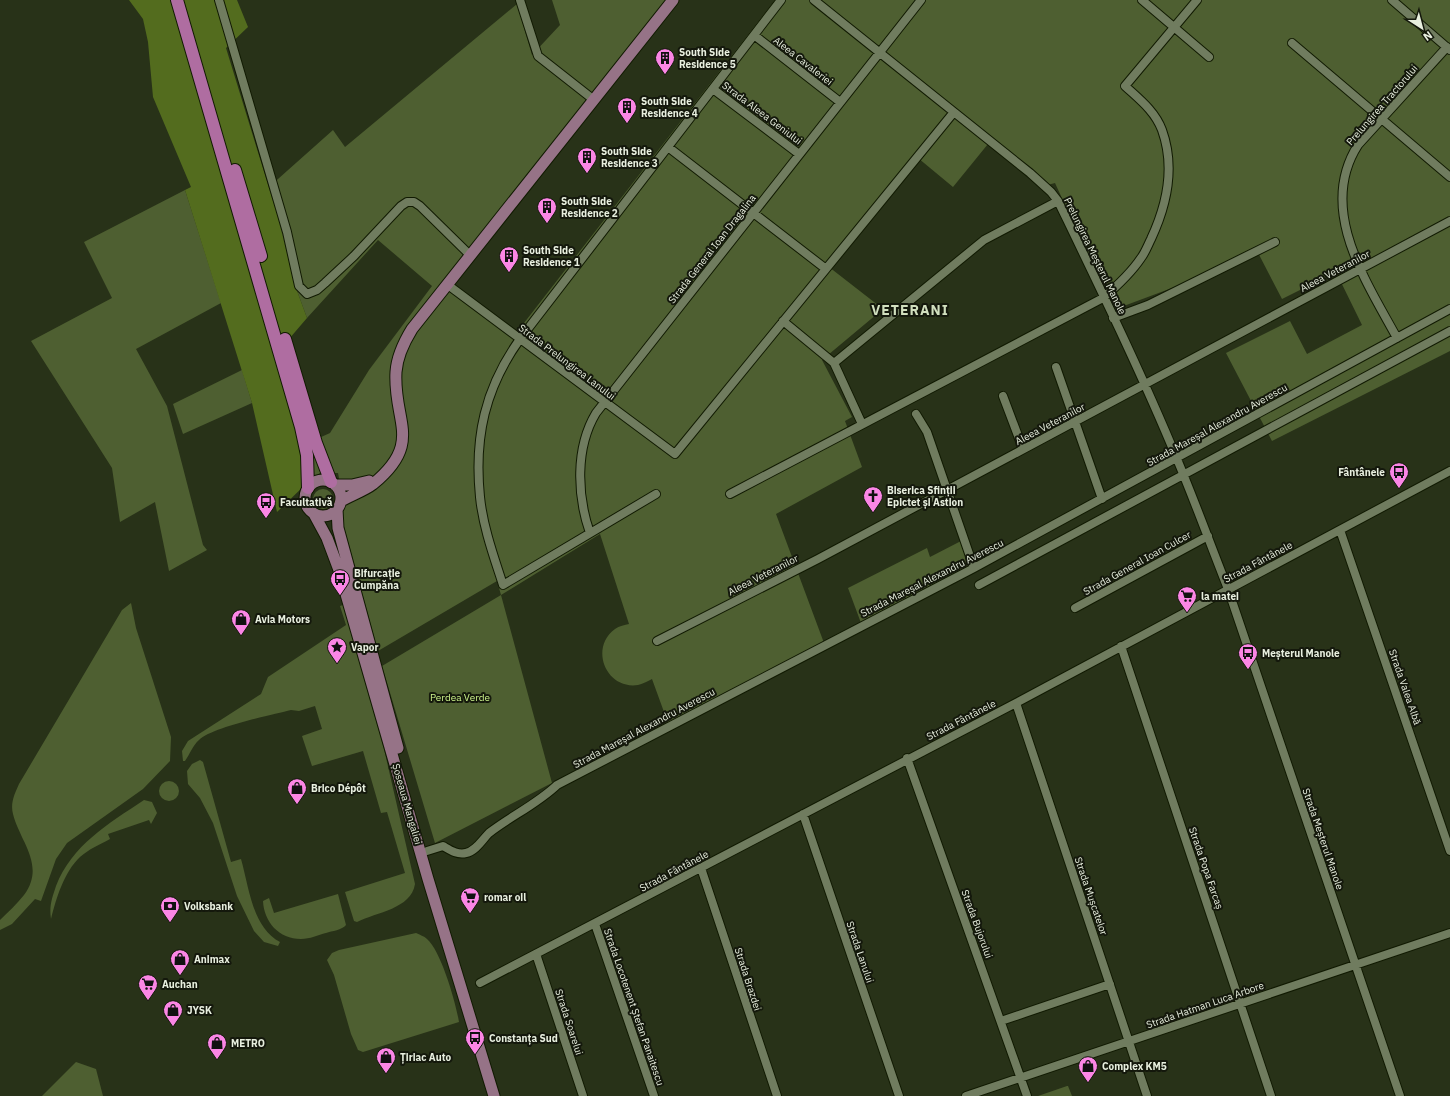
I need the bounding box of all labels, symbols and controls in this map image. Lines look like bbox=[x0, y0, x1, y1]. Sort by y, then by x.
north arrow bbox=[1402, 8, 1442, 48]
text: N bbox=[1421, 28, 1435, 44]
street label: Aleea Cavaleriei bbox=[771, 34, 835, 88]
place label: South Side Residence 5 bbox=[679, 46, 736, 71]
building icon: South Side Residence 5 bbox=[654, 47, 676, 75]
street label: Prelungirea Tractorului bbox=[1344, 62, 1420, 148]
street label: Strada Aleea Geniului bbox=[719, 79, 805, 147]
place label: South Side Residence 4 bbox=[641, 95, 698, 120]
building icon: South Side Residence 4 bbox=[616, 96, 638, 124]
place label: South Side Residence 3 bbox=[601, 145, 658, 170]
building icon: South Side Residence 3 bbox=[576, 146, 598, 174]
street label: Strada General Ioan Dragalina bbox=[665, 191, 759, 306]
place label: South Side Residence 2 bbox=[561, 195, 618, 220]
street label: Prelungirea Meșterul Manole bbox=[1061, 195, 1129, 317]
building icon: South Side Residence 2 bbox=[536, 196, 558, 224]
place label: South Side Residence 1 bbox=[523, 244, 580, 269]
building icon: South Side Residence 1 bbox=[498, 245, 520, 273]
street label: Aleea Veteranilor bbox=[1298, 247, 1372, 295]
district label: VETERANI bbox=[871, 301, 949, 319]
street label: Strada Prelungirea Lanului bbox=[516, 321, 618, 403]
street label: Strada Mareșal Alexandru Averescu bbox=[1144, 381, 1290, 469]
street label: Aleea Veteranilor bbox=[1013, 400, 1087, 448]
bus stop icon: Fântânele bbox=[1388, 461, 1410, 489]
place label: Fântânele bbox=[1338, 466, 1385, 479]
place label: Biserica Sfinții Epictet și Astion bbox=[887, 484, 963, 509]
church icon: Biserica Sfinții Epictet și Astion bbox=[862, 485, 884, 513]
bus stop icon: Facultativă bbox=[255, 491, 277, 519]
place label: Facultativă bbox=[280, 496, 333, 509]
street label: Strada General Ioan Culcer bbox=[1081, 528, 1193, 598]
street label: Strada Mareșal Alexandru Averescu bbox=[858, 536, 1006, 620]
street label: Strada Fântânele bbox=[1221, 538, 1295, 586]
street label: Aleea Veteranilor bbox=[726, 552, 801, 598]
place label: Bifurcație Cumpăna bbox=[354, 567, 401, 592]
bus stop icon: Bifurcație Cumpăna bbox=[329, 568, 351, 596]
supermarket icon: la matei bbox=[1176, 585, 1198, 613]
place label: la matei bbox=[1201, 590, 1239, 603]
shop icon: Avia Motors bbox=[230, 608, 252, 636]
place label: Avia Motors bbox=[255, 613, 310, 626]
place icon: Vapor bbox=[326, 636, 348, 664]
place label: Vapor bbox=[351, 641, 379, 654]
bus stop icon: Meșterul Manole bbox=[1237, 642, 1259, 670]
place label: Meșterul Manole bbox=[1262, 647, 1340, 660]
street label: Strada Valea Albă bbox=[1386, 647, 1424, 727]
street label: Strada Mareșal Alexandru Averescu bbox=[571, 685, 717, 771]
park label: Perdea Verde bbox=[430, 691, 491, 704]
street label: Strada Fântânele bbox=[924, 697, 998, 743]
street label: Șoseaua Mangaliei bbox=[389, 762, 425, 846]
shop icon: Brico Dépôt bbox=[286, 777, 308, 805]
place label: Brico Dépôt bbox=[311, 782, 366, 795]
street label: Strada Meșterul Manole bbox=[1300, 787, 1347, 892]
street label: Strada Popa Farcaș bbox=[1186, 825, 1226, 911]
street label: Strada Fântânele bbox=[637, 847, 711, 895]
street label: Strada Mușcatelor bbox=[1072, 855, 1111, 937]
supermarket icon: romar oil bbox=[459, 886, 481, 914]
street label: Strada Bujorului bbox=[959, 888, 995, 960]
place label: romar oil bbox=[484, 891, 526, 904]
bank icon: Volksbank bbox=[159, 895, 181, 923]
place label: Volksbank bbox=[184, 900, 233, 913]
street label: Strada Lanului bbox=[843, 919, 877, 985]
street label: Strada Locotenent Ștefan Panaitescu bbox=[601, 927, 667, 1087]
street label: Strada Brazdei bbox=[732, 946, 764, 1012]
shop icon: Animax bbox=[169, 948, 191, 976]
place label: Animax bbox=[194, 953, 230, 966]
supermarket icon: Auchan bbox=[137, 973, 159, 1001]
place label: Auchan bbox=[162, 978, 198, 991]
street label: Strada Hatman Luca Arbore bbox=[1144, 979, 1266, 1031]
street label: Strada Soarelui bbox=[552, 987, 586, 1057]
shop icon: JYSK bbox=[162, 999, 184, 1027]
place label: JYSK bbox=[187, 1004, 212, 1017]
bus stop icon: Constanța Sud bbox=[464, 1027, 486, 1055]
shop icon: METRO bbox=[206, 1032, 228, 1060]
place label: Constanța Sud bbox=[489, 1032, 558, 1045]
place label: METRO bbox=[231, 1037, 265, 1050]
shop icon: Țiriac Auto bbox=[375, 1046, 397, 1074]
place label: Țiriac Auto bbox=[400, 1051, 451, 1064]
shop icon: Complex KM5 bbox=[1077, 1055, 1099, 1083]
place label: Complex KM5 bbox=[1102, 1060, 1167, 1073]

